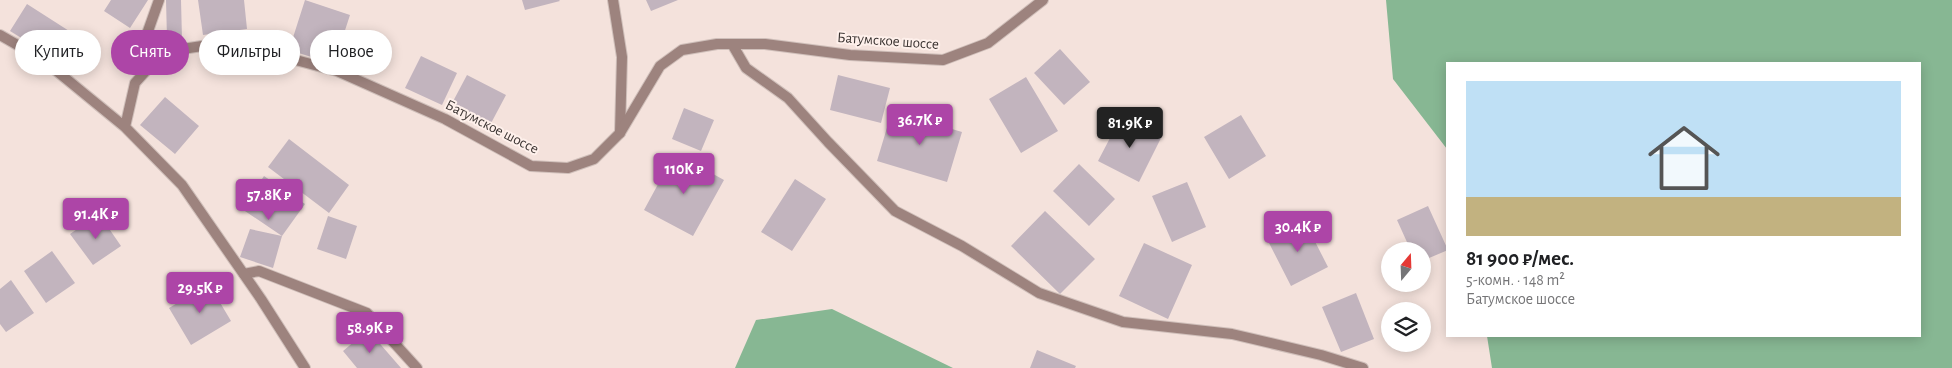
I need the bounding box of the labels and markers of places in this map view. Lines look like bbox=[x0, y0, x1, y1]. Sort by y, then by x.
pin: 36.7K ₽ bbox=[874, 104, 966, 146]
pin: 81.9K ₽ bbox=[1084, 106, 1176, 149]
pin: 110K ₽ bbox=[643, 152, 725, 195]
pin: 57.8K ₽ bbox=[223, 178, 315, 221]
pin: 91.4K ₽ bbox=[50, 198, 142, 240]
pin: 30.4K ₽ bbox=[1252, 210, 1344, 253]
pin: 29.5K ₽ bbox=[154, 272, 246, 314]
pin: 58.9K ₽ bbox=[324, 312, 416, 354]

